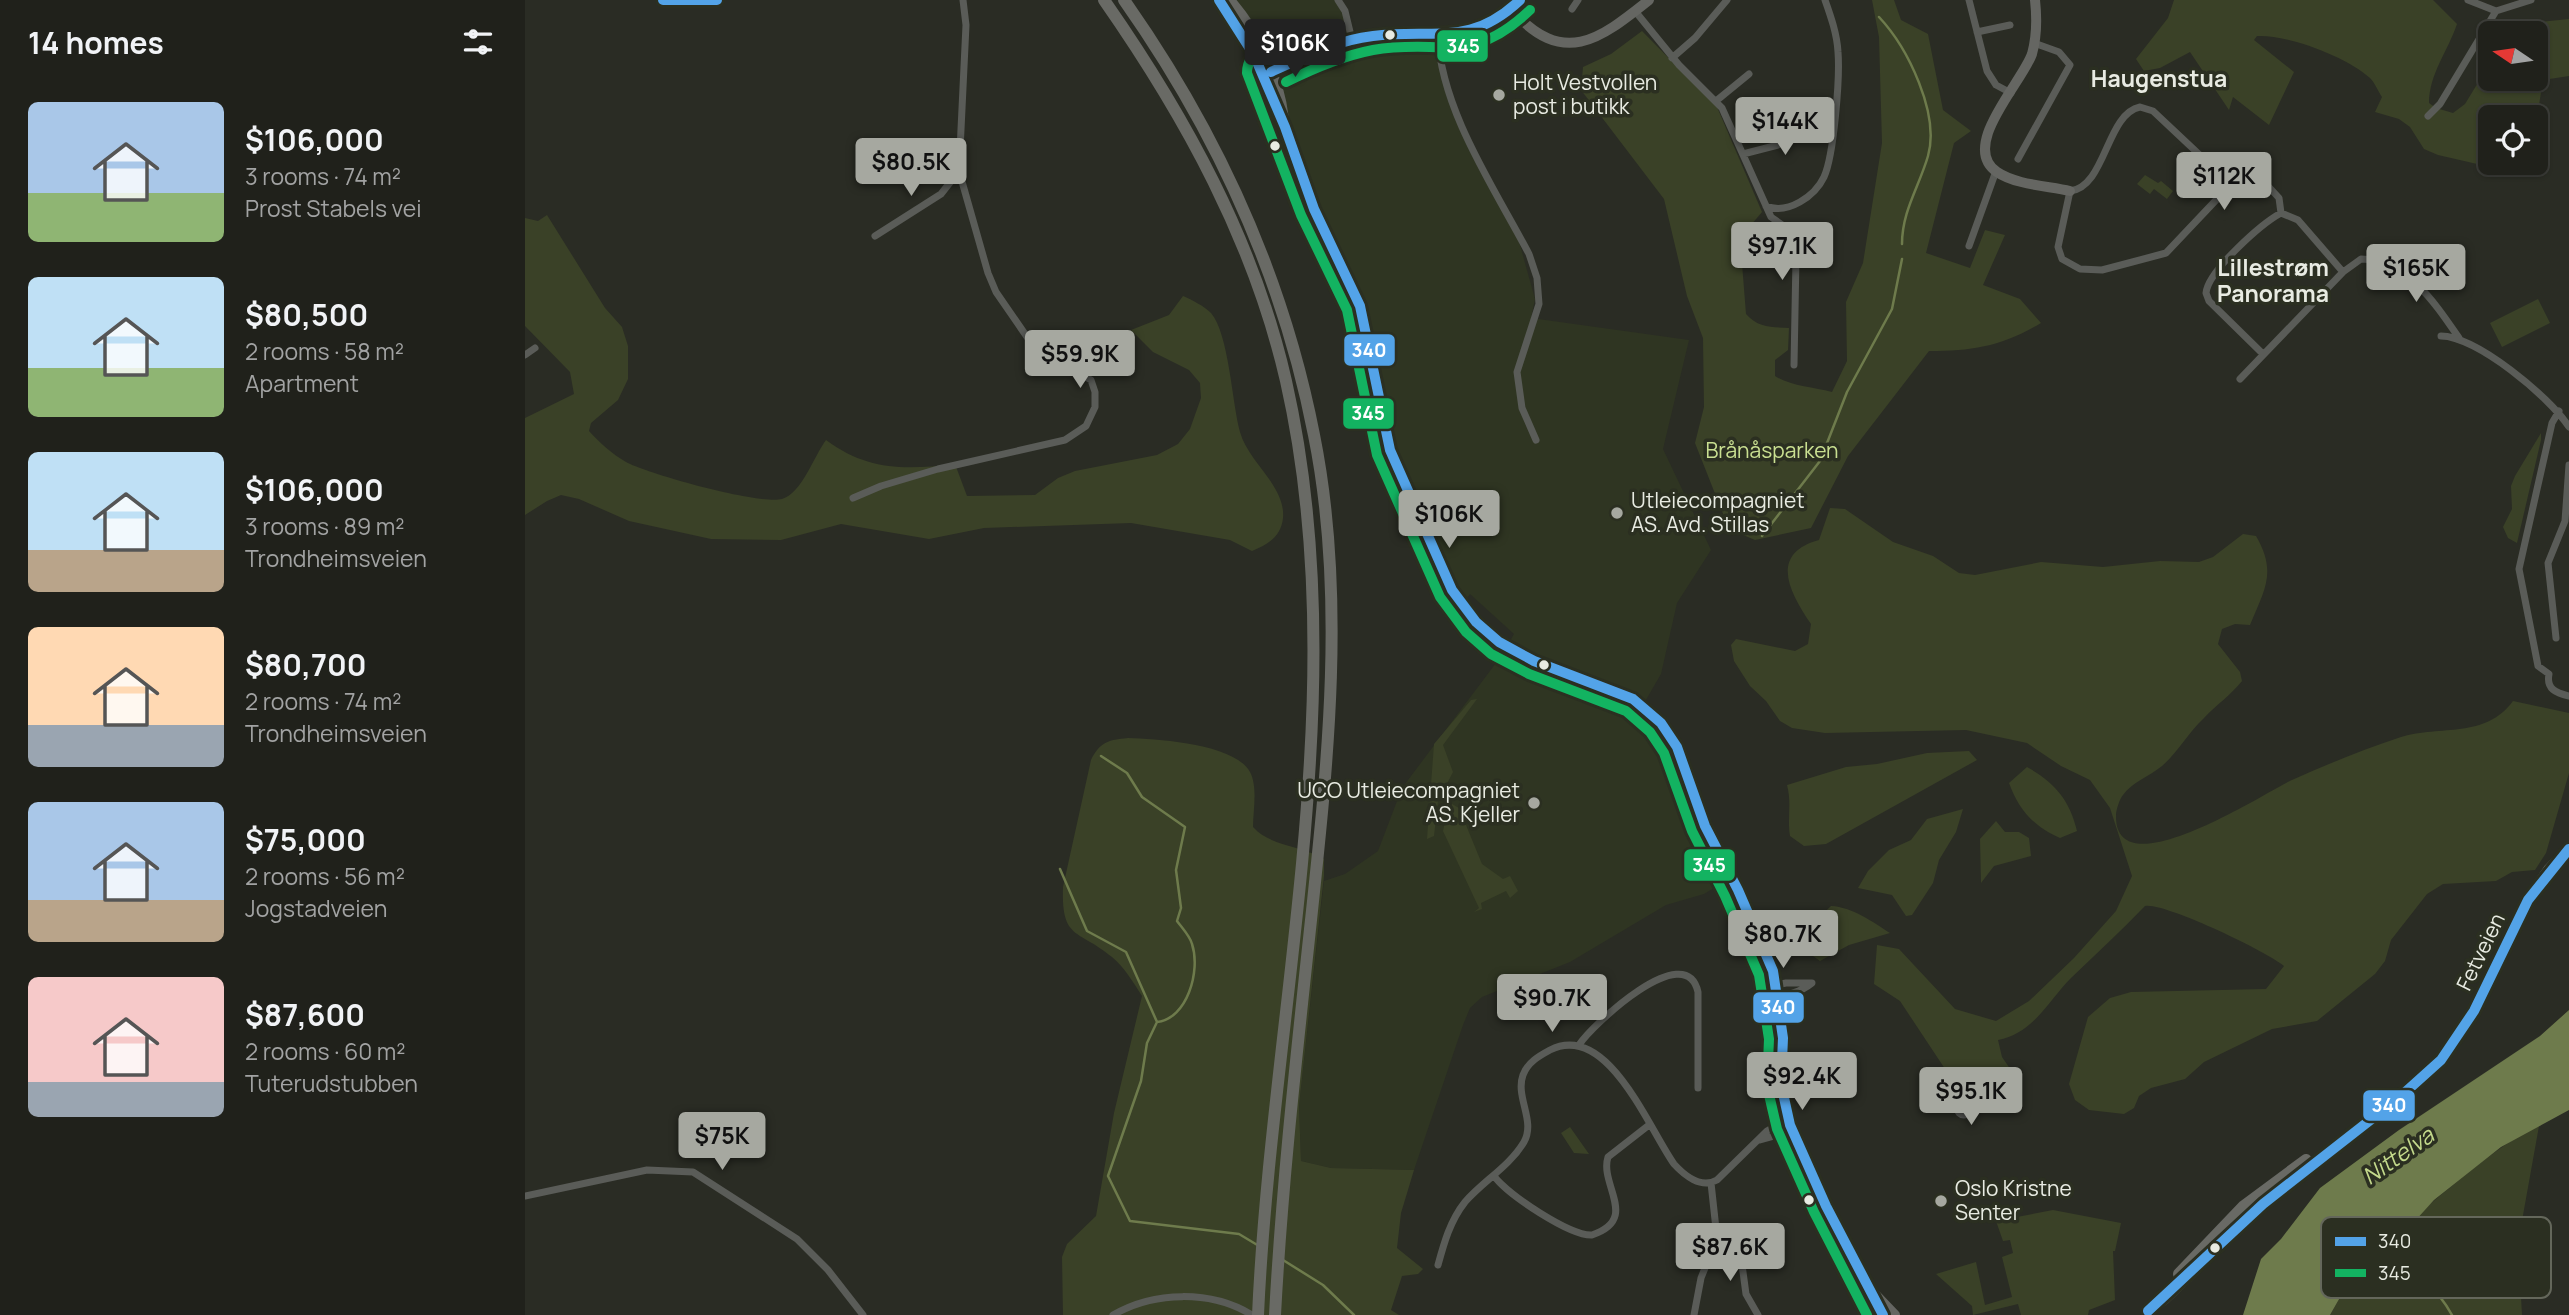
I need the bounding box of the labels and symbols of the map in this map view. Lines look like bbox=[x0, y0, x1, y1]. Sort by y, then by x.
pin: $106K bbox=[1246, 20, 1344, 79]
north arrow bbox=[2478, 21, 2548, 91]
unlabelled marker bbox=[1383, 28, 1397, 42]
line badge: 345 bbox=[1436, 29, 1489, 63]
text: 345 bbox=[1446, 33, 1480, 59]
district label: Haugenstua bbox=[2091, 62, 2227, 94]
place label: Holt Vestvollen post i butikk bbox=[1513, 68, 1657, 120]
marker: Holt Vestvollen post i butikk bbox=[1491, 87, 1507, 103]
pin: $144K bbox=[1736, 97, 1834, 157]
pin: $80.5K bbox=[854, 138, 968, 198]
unlabelled marker bbox=[1268, 139, 1282, 153]
pin: $112K bbox=[2175, 152, 2273, 212]
pin: $97.1K bbox=[1725, 222, 1839, 282]
pin: $165K bbox=[2367, 244, 2465, 304]
district label: Lillestrøm Panorama bbox=[2217, 251, 2329, 309]
pin: $59.9K bbox=[1023, 330, 1137, 390]
line badge: 340 bbox=[1343, 333, 1396, 367]
text: 340 bbox=[1351, 337, 1387, 363]
line badge: 345 bbox=[1342, 397, 1395, 430]
text: 345 bbox=[1351, 400, 1385, 426]
park label: Brånåsparken bbox=[1705, 436, 1839, 464]
place label: Utleiecompagniet AS. Avd. Stillas bbox=[1631, 486, 1805, 538]
pin: $106K bbox=[1400, 490, 1498, 550]
marker: Utleiecompagniet AS. Avd. Stillas bbox=[1609, 505, 1625, 521]
unlabelled marker bbox=[1537, 658, 1551, 672]
place label: UCO Utleiecompagniet AS. Kjeller bbox=[1297, 776, 1520, 828]
marker: UCO Utleiecompagniet AS. Kjeller bbox=[1526, 795, 1542, 811]
line badge: 345 bbox=[1683, 848, 1736, 882]
text: 345 bbox=[1692, 852, 1726, 878]
street label: Fetveien bbox=[2449, 908, 2511, 995]
pin: $80.7K bbox=[1726, 911, 1840, 970]
pin: $90.7K bbox=[1495, 974, 1609, 1034]
line badge: 340 bbox=[1752, 991, 1805, 1024]
text: 340 bbox=[1760, 994, 1796, 1020]
pin: $92.4K bbox=[1745, 1052, 1859, 1112]
pin: $95.1K bbox=[1914, 1068, 2028, 1127]
line badge: 340 bbox=[2362, 1089, 2416, 1122]
text: 340 bbox=[2371, 1092, 2407, 1118]
pin: $75K bbox=[681, 1112, 763, 1172]
water label: Nittelva bbox=[2355, 1118, 2441, 1191]
place label: Oslo Kristne Senter bbox=[1955, 1174, 2072, 1226]
unlabelled marker bbox=[1802, 1193, 1816, 1207]
marker: Oslo Kristne Senter bbox=[1933, 1193, 1949, 1209]
legend bbox=[2321, 1217, 2551, 1298]
pin: $87.6K bbox=[1673, 1224, 1787, 1283]
text: 340 bbox=[2378, 1228, 2411, 1254]
unlabelled marker bbox=[2208, 1241, 2222, 1255]
text: 345 bbox=[2378, 1260, 2411, 1286]

